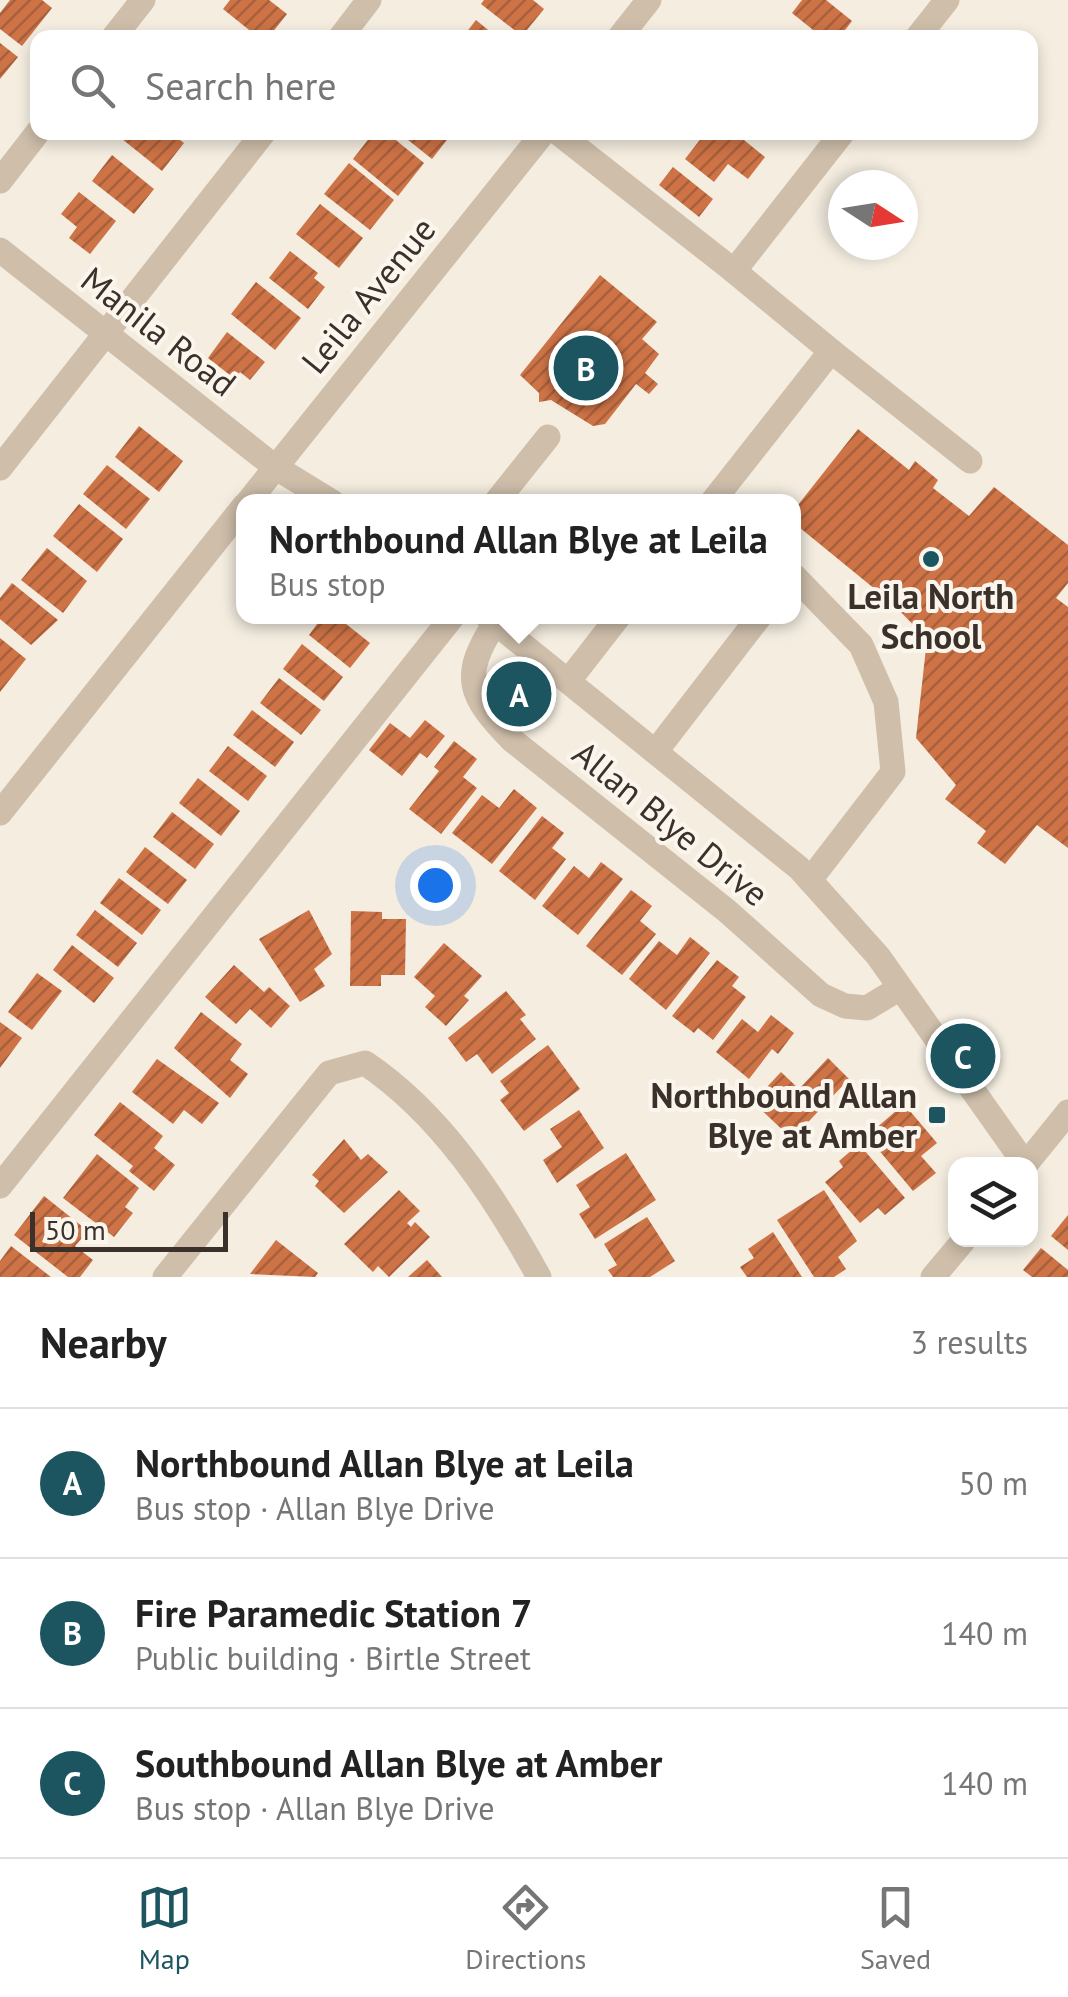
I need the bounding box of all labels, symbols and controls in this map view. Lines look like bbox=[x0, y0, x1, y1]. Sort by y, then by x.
search box bbox=[30, 30, 1038, 140]
icon: search bbox=[65, 58, 120, 113]
text: Search here bbox=[145, 61, 337, 110]
north arrow bbox=[828, 170, 918, 260]
street label: Leila Avenue bbox=[291, 207, 445, 383]
street label: Manila Road bbox=[72, 256, 246, 406]
pin: B bbox=[554, 330, 618, 406]
popup bbox=[236, 494, 801, 624]
text: Northbound Allan Blye at Leila bbox=[269, 514, 768, 563]
marker: Leila North School bbox=[920, 548, 942, 570]
text: Bus stop bbox=[269, 563, 386, 605]
place label: Leila North School bbox=[848, 573, 1014, 659]
pin: A bbox=[486, 656, 552, 732]
street label: Allan Blye Drive bbox=[564, 730, 778, 916]
your location bbox=[410, 860, 461, 911]
pin: C bbox=[930, 1018, 996, 1094]
place label: Northbound Allan Blye at Amber bbox=[651, 1072, 918, 1158]
marker: Northbound Allan Blye at Amber bbox=[926, 1104, 948, 1126]
map controls bbox=[948, 1157, 1038, 1247]
button: layers bbox=[948, 1157, 1038, 1247]
scale bar bbox=[30, 1207, 228, 1252]
text: 50 m bbox=[45, 1211, 106, 1248]
text: Nearby bbox=[40, 1315, 167, 1370]
text: 3 results bbox=[910, 1321, 1028, 1363]
text: Northbound Allan Blye at Leila bbox=[135, 1438, 634, 1487]
text: A bbox=[63, 1462, 82, 1504]
text: 50 m bbox=[959, 1462, 1028, 1504]
text: Bus stop · Allan Blye Drive bbox=[135, 1487, 494, 1529]
text: Fire Paramedic Station 7 bbox=[135, 1588, 532, 1637]
text: B bbox=[63, 1612, 82, 1654]
text: 140 m bbox=[941, 1612, 1028, 1654]
text: Public building · Birtle Street bbox=[135, 1637, 531, 1679]
text: Southbound Allan Blye at Amber bbox=[135, 1738, 662, 1787]
text: C bbox=[64, 1762, 81, 1804]
text: 140 m bbox=[941, 1762, 1028, 1804]
text: Bus stop · Allan Blye Drive bbox=[135, 1787, 494, 1829]
tab: Map bbox=[137, 1880, 192, 1977]
tab: Directions bbox=[465, 1880, 586, 1977]
tab: Saved bbox=[860, 1880, 931, 1977]

